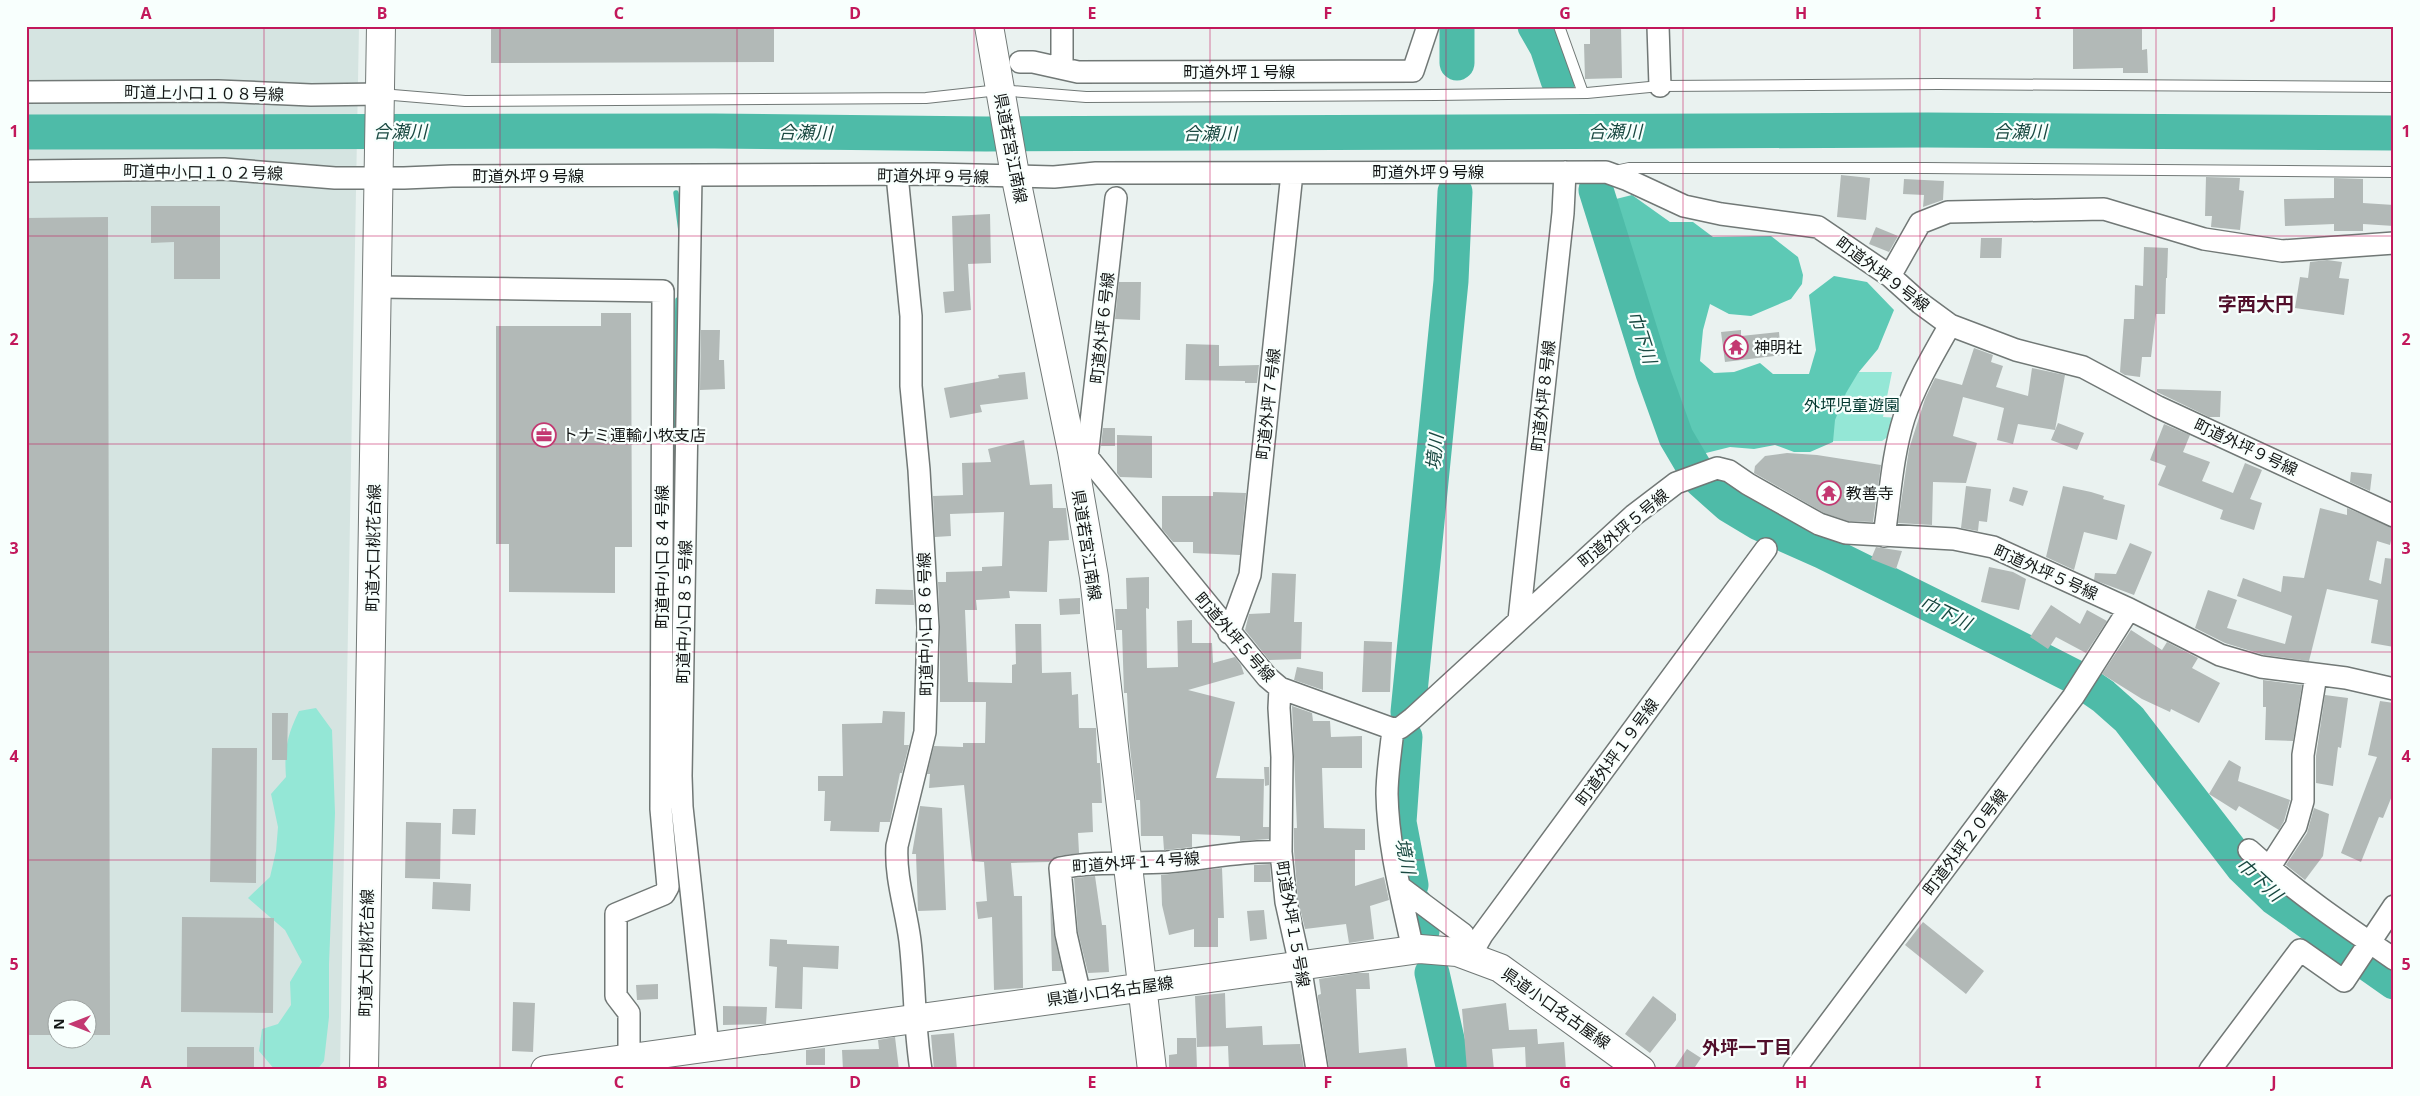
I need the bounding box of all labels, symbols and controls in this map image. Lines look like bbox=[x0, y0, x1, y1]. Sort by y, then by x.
text: A bbox=[140, 2, 152, 24]
text: B bbox=[377, 2, 387, 24]
text: C bbox=[614, 2, 624, 24]
text: D bbox=[849, 2, 861, 24]
text: E bbox=[1088, 2, 1097, 24]
text: F bbox=[1324, 2, 1332, 24]
text: G bbox=[1559, 2, 1571, 24]
text: H bbox=[1795, 2, 1807, 24]
text: I bbox=[2035, 2, 2041, 24]
text: J bbox=[2269, 2, 2277, 24]
street label: 町道外坪１号線 bbox=[1183, 61, 1295, 83]
street label: 町道上小口１０８号線 bbox=[124, 81, 284, 105]
street label: 県道若宮江南線 bbox=[990, 91, 1032, 205]
water label: 合瀬川 bbox=[373, 119, 429, 143]
water label: 合瀬川 bbox=[1588, 119, 1644, 143]
water label: 合瀬川 bbox=[1993, 119, 2049, 143]
text: 1 bbox=[9, 120, 19, 142]
water label: 合瀬川 bbox=[778, 120, 834, 145]
text: 1 bbox=[2401, 120, 2411, 142]
water label: 合瀬川 bbox=[1183, 121, 1239, 145]
street label: 町道中小口１０２号線 bbox=[123, 160, 283, 184]
street label: 町道外坪９号線 bbox=[1372, 161, 1484, 183]
street label: 町道外坪９号線 bbox=[877, 164, 989, 188]
street label: 町道外坪９号線 bbox=[472, 165, 584, 187]
street label: 町道外坪９号線 bbox=[1832, 232, 1934, 316]
street label: 町道外坪６号線 bbox=[1085, 271, 1119, 385]
district label: 字西大円 bbox=[2218, 291, 2294, 317]
water label: 巾下川 bbox=[1623, 308, 1663, 368]
text: 2 bbox=[9, 328, 19, 350]
text: 2 bbox=[2401, 328, 2411, 350]
temple icon: 神明社 bbox=[1723, 334, 1749, 360]
place label: 神明社 bbox=[1754, 336, 1802, 358]
street label: 町道外坪８号線 bbox=[1526, 339, 1560, 453]
street label: 町道外坪７号線 bbox=[1251, 347, 1285, 461]
park label: 外坪児童遊園 bbox=[1804, 394, 1900, 416]
street label: 町道外坪９号線 bbox=[2191, 413, 2301, 481]
office icon: トナミ運輸小牧支店 bbox=[531, 422, 557, 448]
place label: トナミ運輸小牧支店 bbox=[562, 424, 706, 446]
water label: 境川 bbox=[1420, 431, 1448, 471]
temple icon: 教善寺 bbox=[1816, 480, 1842, 506]
place label: 教善寺 bbox=[1846, 482, 1894, 504]
street label: 町道大口桃花台線 bbox=[361, 484, 385, 612]
street label: 町道外坪５号線 bbox=[1573, 484, 1673, 572]
street label: 町道中小口８４号線 bbox=[651, 485, 673, 629]
street label: 県道若宮江南線 bbox=[1067, 488, 1107, 602]
text: 3 bbox=[9, 537, 19, 559]
text: 3 bbox=[2401, 537, 2411, 559]
street label: 町道外坪５号線 bbox=[1990, 539, 2102, 605]
street label: 町道中小口８５号線 bbox=[672, 540, 696, 684]
street label: 町道中小口８６号線 bbox=[913, 552, 937, 696]
street label: 町道外坪５号線 bbox=[1190, 588, 1280, 686]
water label: 巾下川 bbox=[1916, 589, 1977, 635]
street label: 町道外坪１９号線 bbox=[1570, 694, 1664, 810]
text: 4 bbox=[9, 745, 19, 767]
text: 4 bbox=[2401, 745, 2411, 767]
street label: 町道外坪２０号線 bbox=[1918, 784, 2012, 900]
water label: 境川 bbox=[1391, 836, 1422, 878]
street label: 町道外坪１４号線 bbox=[1071, 847, 1201, 877]
water label: 巾下川 bbox=[2232, 852, 2289, 908]
street label: 町道外坪１５号線 bbox=[1271, 859, 1315, 989]
street label: 町道大口桃花台線 bbox=[354, 889, 378, 1017]
text: 5 bbox=[9, 953, 19, 975]
text: 5 bbox=[2401, 953, 2411, 975]
street label: 県道小口名古屋線 bbox=[1497, 962, 1615, 1054]
street label: 県道小口名古屋線 bbox=[1045, 971, 1175, 1011]
north arrow bbox=[48, 998, 98, 1048]
text: N bbox=[49, 1018, 68, 1030]
district label: 外坪一丁目 bbox=[1702, 1035, 1792, 1059]
text: A bbox=[140, 1071, 152, 1093]
text: B bbox=[377, 1071, 387, 1093]
text: C bbox=[614, 1071, 624, 1093]
text: D bbox=[849, 1071, 861, 1093]
text: E bbox=[1088, 1071, 1097, 1093]
text: F bbox=[1324, 1071, 1332, 1093]
text: G bbox=[1559, 1071, 1571, 1093]
text: H bbox=[1795, 1071, 1807, 1093]
text: I bbox=[2035, 1071, 2041, 1093]
text: J bbox=[2269, 1071, 2277, 1093]

